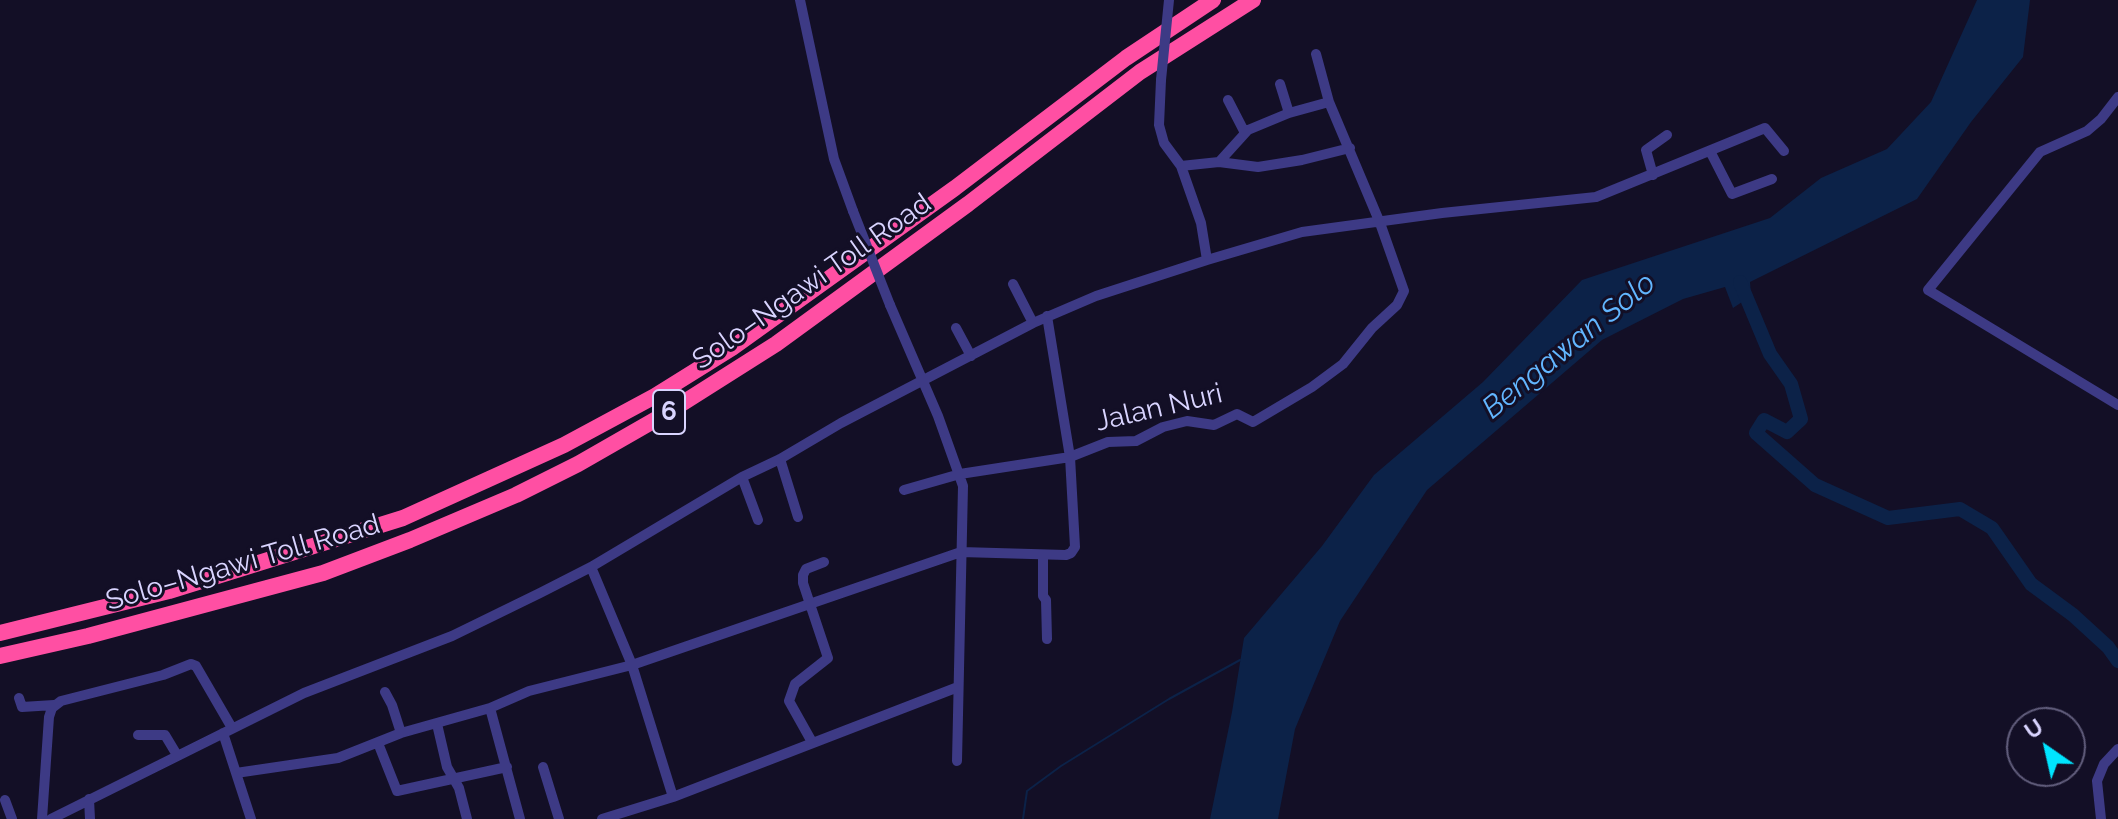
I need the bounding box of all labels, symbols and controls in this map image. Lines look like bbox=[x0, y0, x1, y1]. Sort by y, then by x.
street label: Solo–Ngawi Toll Road bbox=[686, 187, 938, 377]
water label: Bengawan Solo bbox=[1475, 265, 1663, 427]
street label: Jalan Nuri bbox=[1092, 377, 1226, 439]
road number: 6 bbox=[653, 390, 685, 434]
street label: Solo–Ngawi Toll Road bbox=[102, 508, 384, 618]
north arrow bbox=[2006, 707, 2086, 787]
text: U bbox=[2020, 713, 2048, 744]

